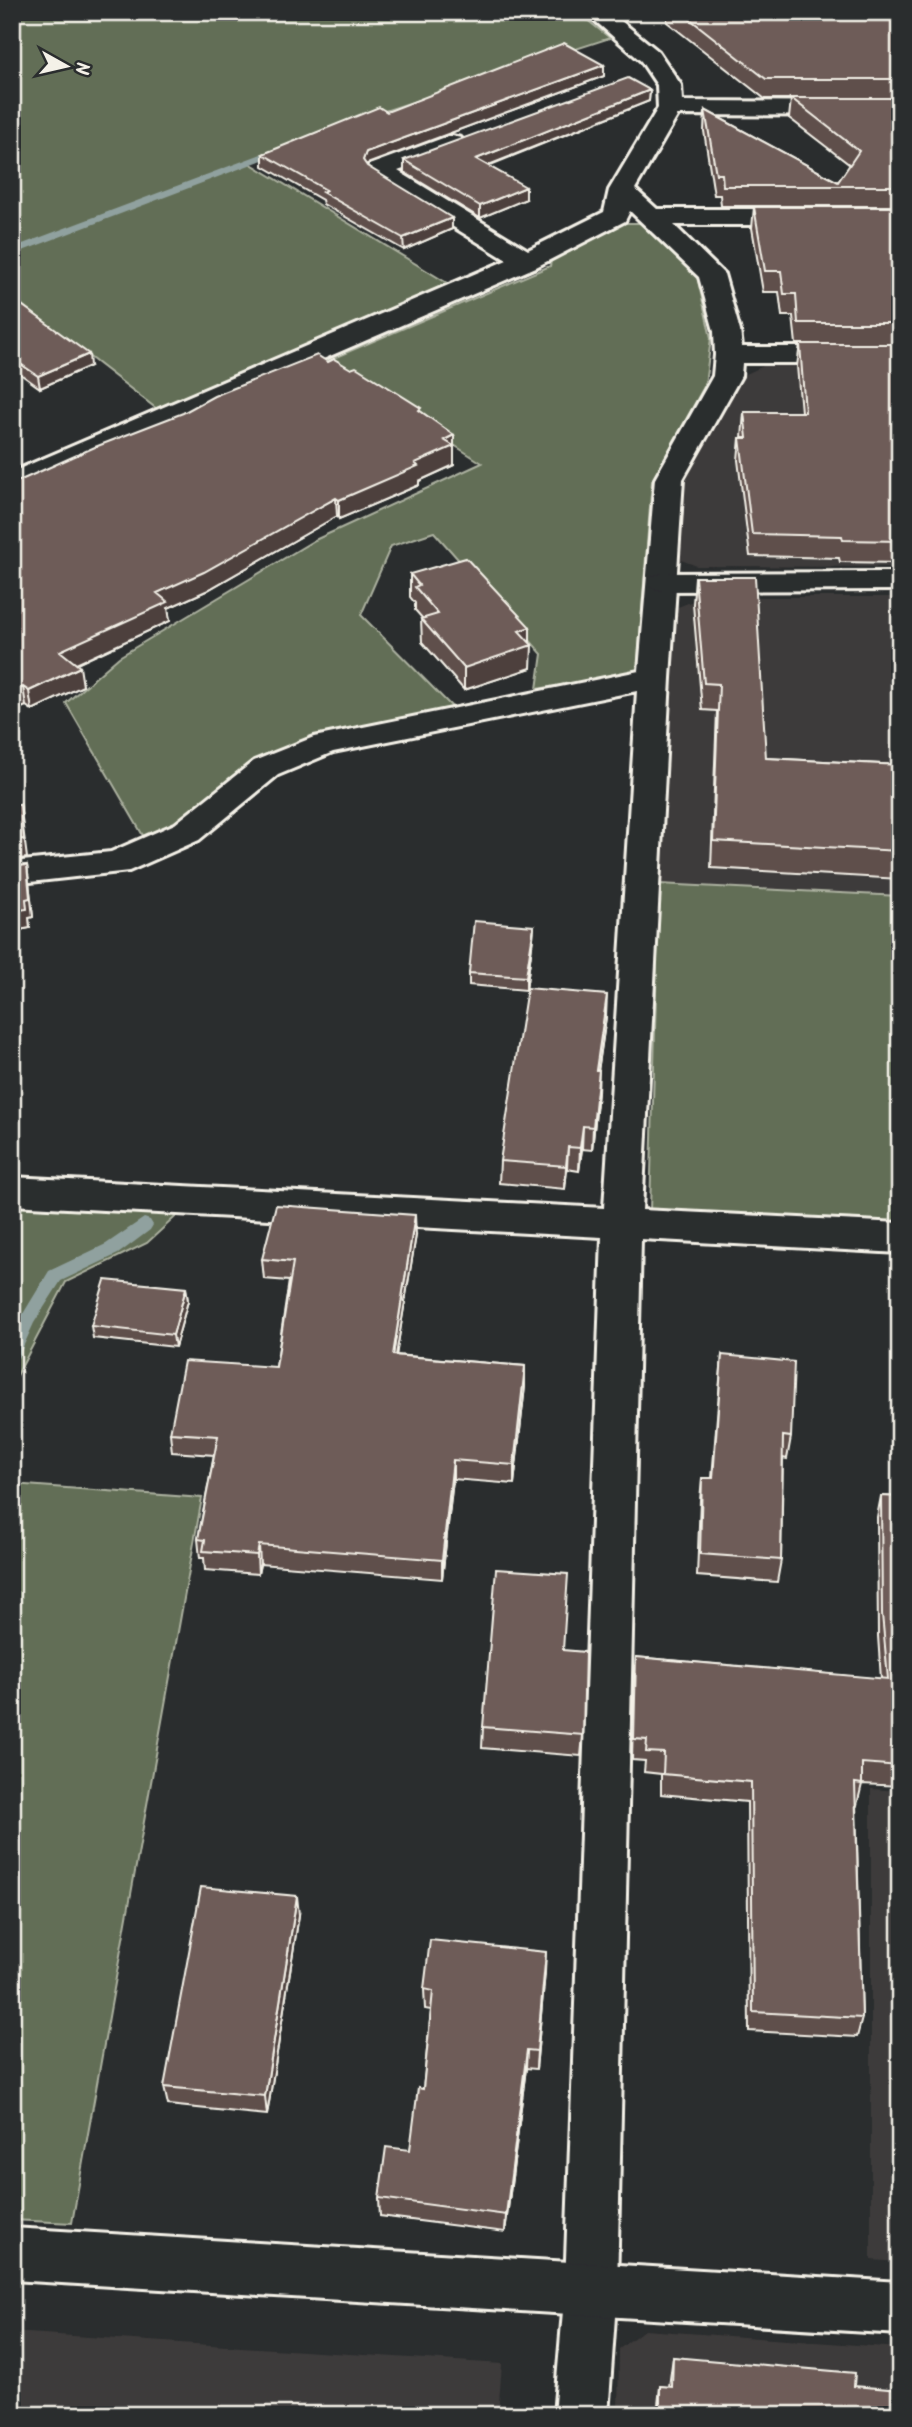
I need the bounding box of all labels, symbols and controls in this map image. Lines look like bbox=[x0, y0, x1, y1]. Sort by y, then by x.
north arrow bbox=[32, 32, 102, 102]
text: N bbox=[65, 60, 97, 76]

